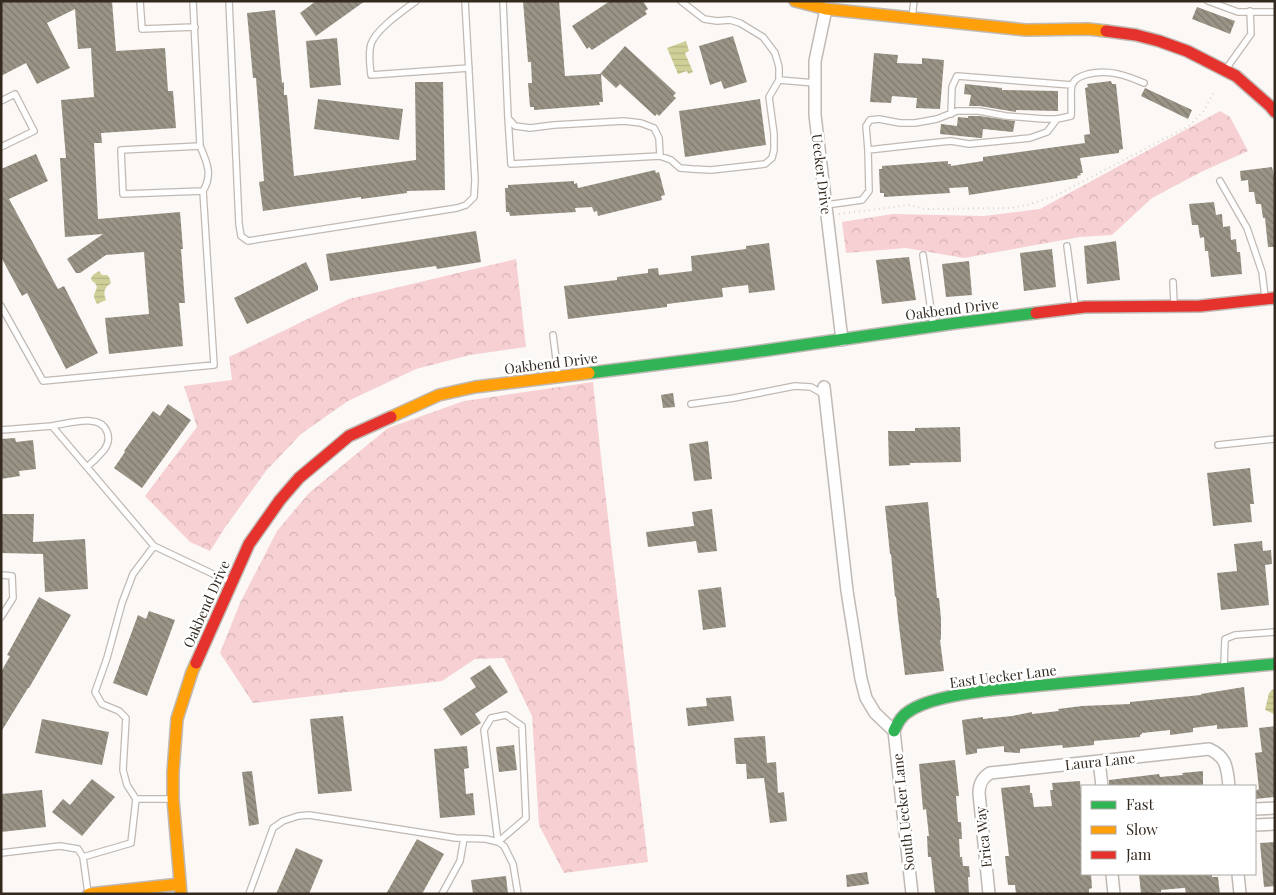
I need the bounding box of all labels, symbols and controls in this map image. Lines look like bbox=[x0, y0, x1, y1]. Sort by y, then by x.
street label: Uecker Drive bbox=[808, 133, 836, 215]
street label: Oakbend Drive bbox=[904, 294, 1000, 324]
street label: Oakbend Drive bbox=[503, 348, 599, 378]
street label: Oakbend Drive bbox=[178, 557, 234, 651]
street label: East Uecker Lane bbox=[948, 660, 1058, 692]
street label: Laura Lane bbox=[1064, 748, 1136, 774]
street label: South Uecker Lane bbox=[887, 753, 919, 871]
legend bbox=[1081, 785, 1256, 875]
text: Fast bbox=[1126, 794, 1155, 814]
street label: Erica Way bbox=[970, 805, 996, 869]
text: Slow bbox=[1126, 819, 1158, 839]
text: Jam bbox=[1125, 844, 1152, 864]

